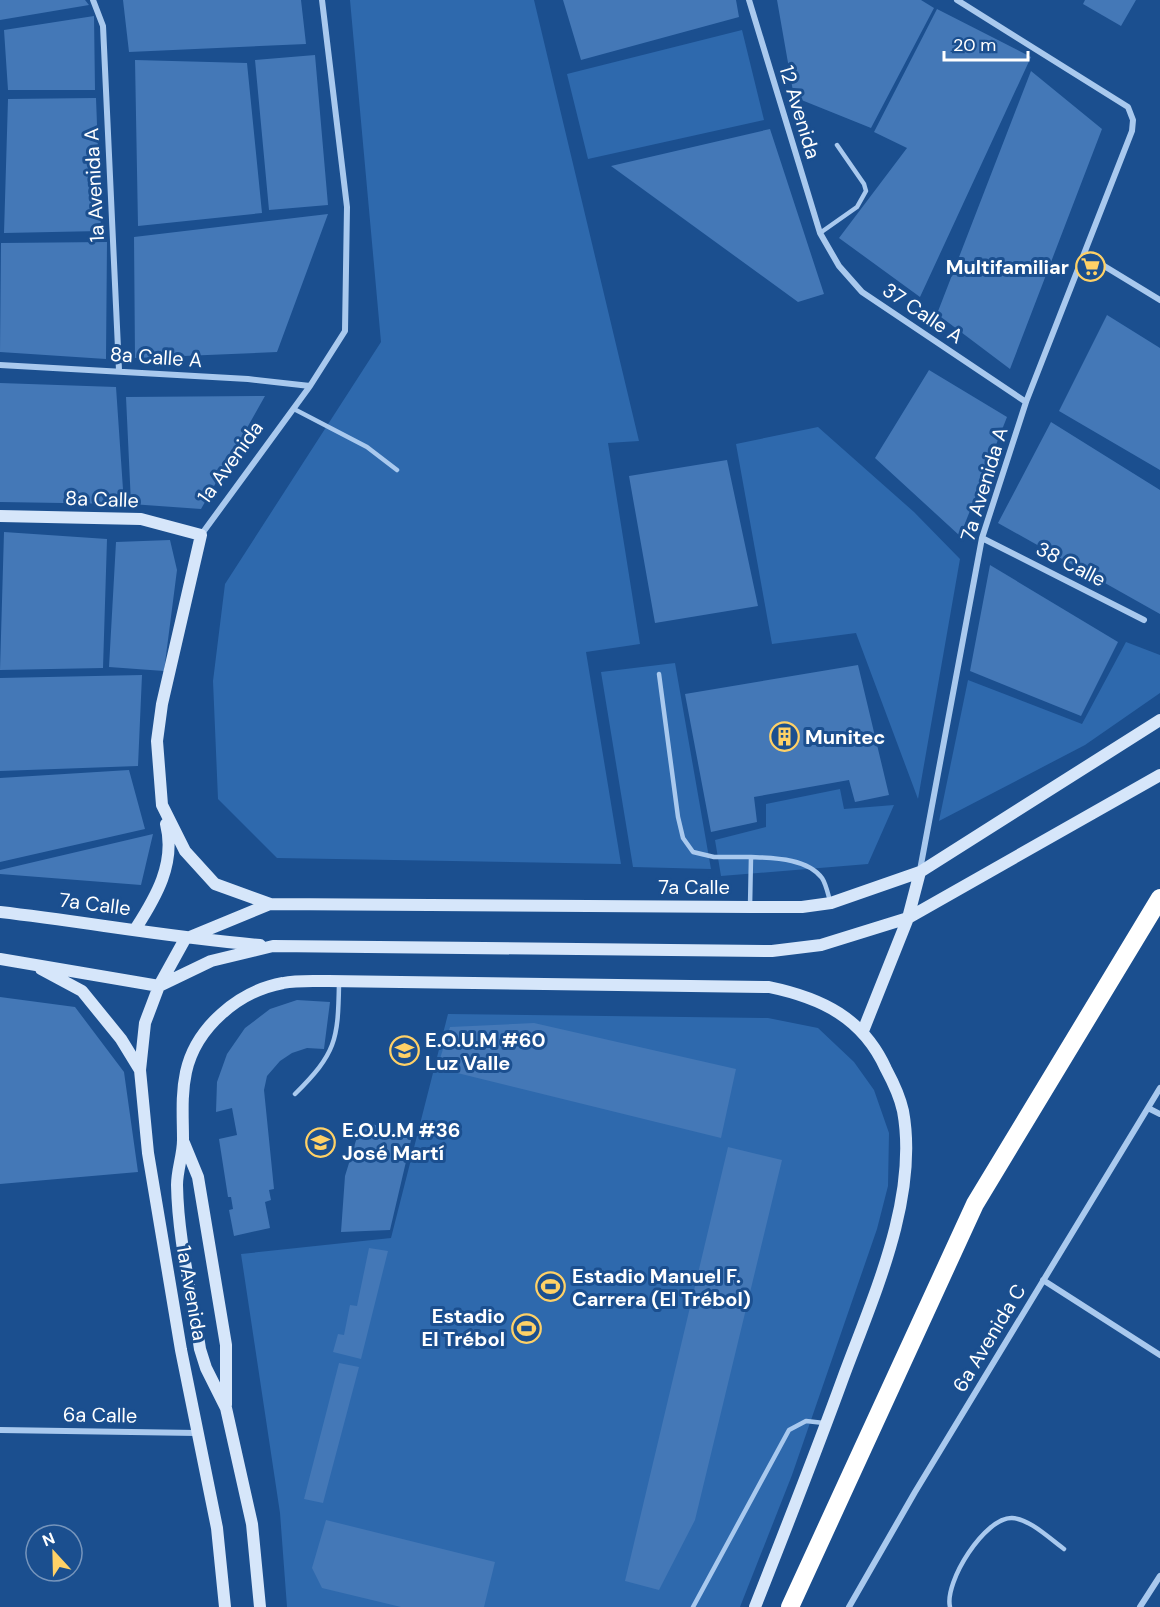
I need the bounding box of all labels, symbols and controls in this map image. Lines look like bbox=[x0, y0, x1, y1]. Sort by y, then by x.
scale bar bbox=[944, 24, 1028, 62]
text: 20 m bbox=[953, 33, 996, 57]
street label: 12 Avenida bbox=[773, 62, 827, 162]
street label: 1a Avenida A bbox=[78, 127, 110, 243]
supermarket icon: Multifamiliar bbox=[1074, 251, 1106, 283]
place label: Multifamiliar bbox=[946, 254, 1069, 280]
street label: 37 Calle A bbox=[878, 277, 968, 349]
street label: 8a Calle A bbox=[109, 341, 203, 373]
street label: 1a Avenida bbox=[191, 416, 269, 508]
street label: 7a Avenida A bbox=[954, 424, 1014, 544]
street label: 8a Calle bbox=[65, 485, 139, 513]
street label: 38 Calle bbox=[1032, 535, 1110, 593]
building icon: Munitec bbox=[768, 721, 800, 753]
place label: Munitec bbox=[805, 724, 885, 750]
street label: 7a Calle bbox=[658, 874, 730, 900]
street label: 7a Calle bbox=[58, 887, 132, 921]
place label: E.O.U.M #60 Luz Valle bbox=[425, 1027, 545, 1076]
school or university icon: E.O.U.M #60 Luz Valle bbox=[388, 1035, 420, 1067]
place label: E.O.U.M #36 José Martí bbox=[342, 1117, 460, 1166]
school or university icon: E.O.U.M #36 José Martí bbox=[305, 1126, 337, 1158]
street label: 1a Avenida bbox=[171, 1244, 213, 1342]
place label: Estadio Manuel F. Carrera (El Trébol) bbox=[572, 1263, 751, 1312]
sports icon: Estadio Manuel F. Carrera (El Trébol) bbox=[535, 1271, 567, 1303]
street label: 6a Avenida C bbox=[946, 1279, 1032, 1397]
place label: Estadio El Trébol bbox=[422, 1303, 505, 1352]
sports icon: Estadio El Trébol bbox=[510, 1312, 542, 1344]
street label: 6a Calle bbox=[63, 1401, 137, 1429]
north arrow bbox=[24, 1523, 84, 1583]
text: N bbox=[39, 1528, 58, 1551]

